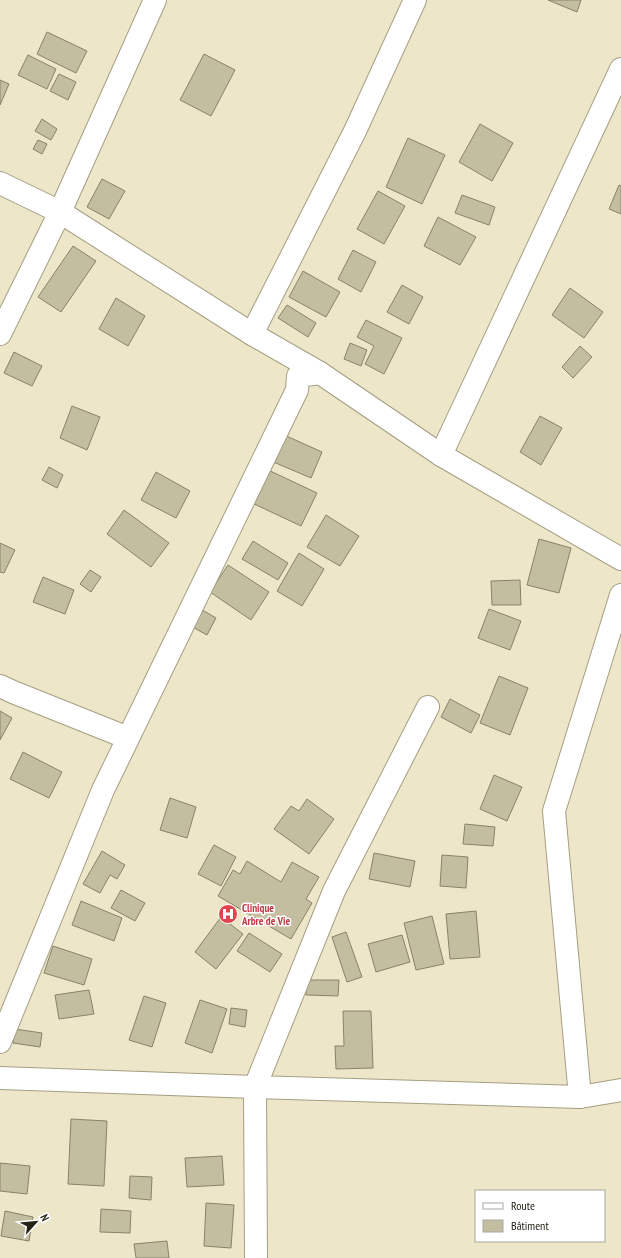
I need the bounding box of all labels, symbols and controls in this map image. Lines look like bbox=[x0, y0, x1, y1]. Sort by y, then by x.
place label: Clinique Arbre de Vie bbox=[241, 901, 290, 928]
hospital icon: Clinique Arbre de Vie bbox=[217, 903, 239, 925]
legend bbox=[475, 1190, 605, 1242]
text: Route bbox=[511, 1198, 535, 1213]
north arrow bbox=[16, 1202, 56, 1242]
text: N bbox=[37, 1212, 53, 1223]
text: Bâtiment bbox=[511, 1218, 549, 1233]

